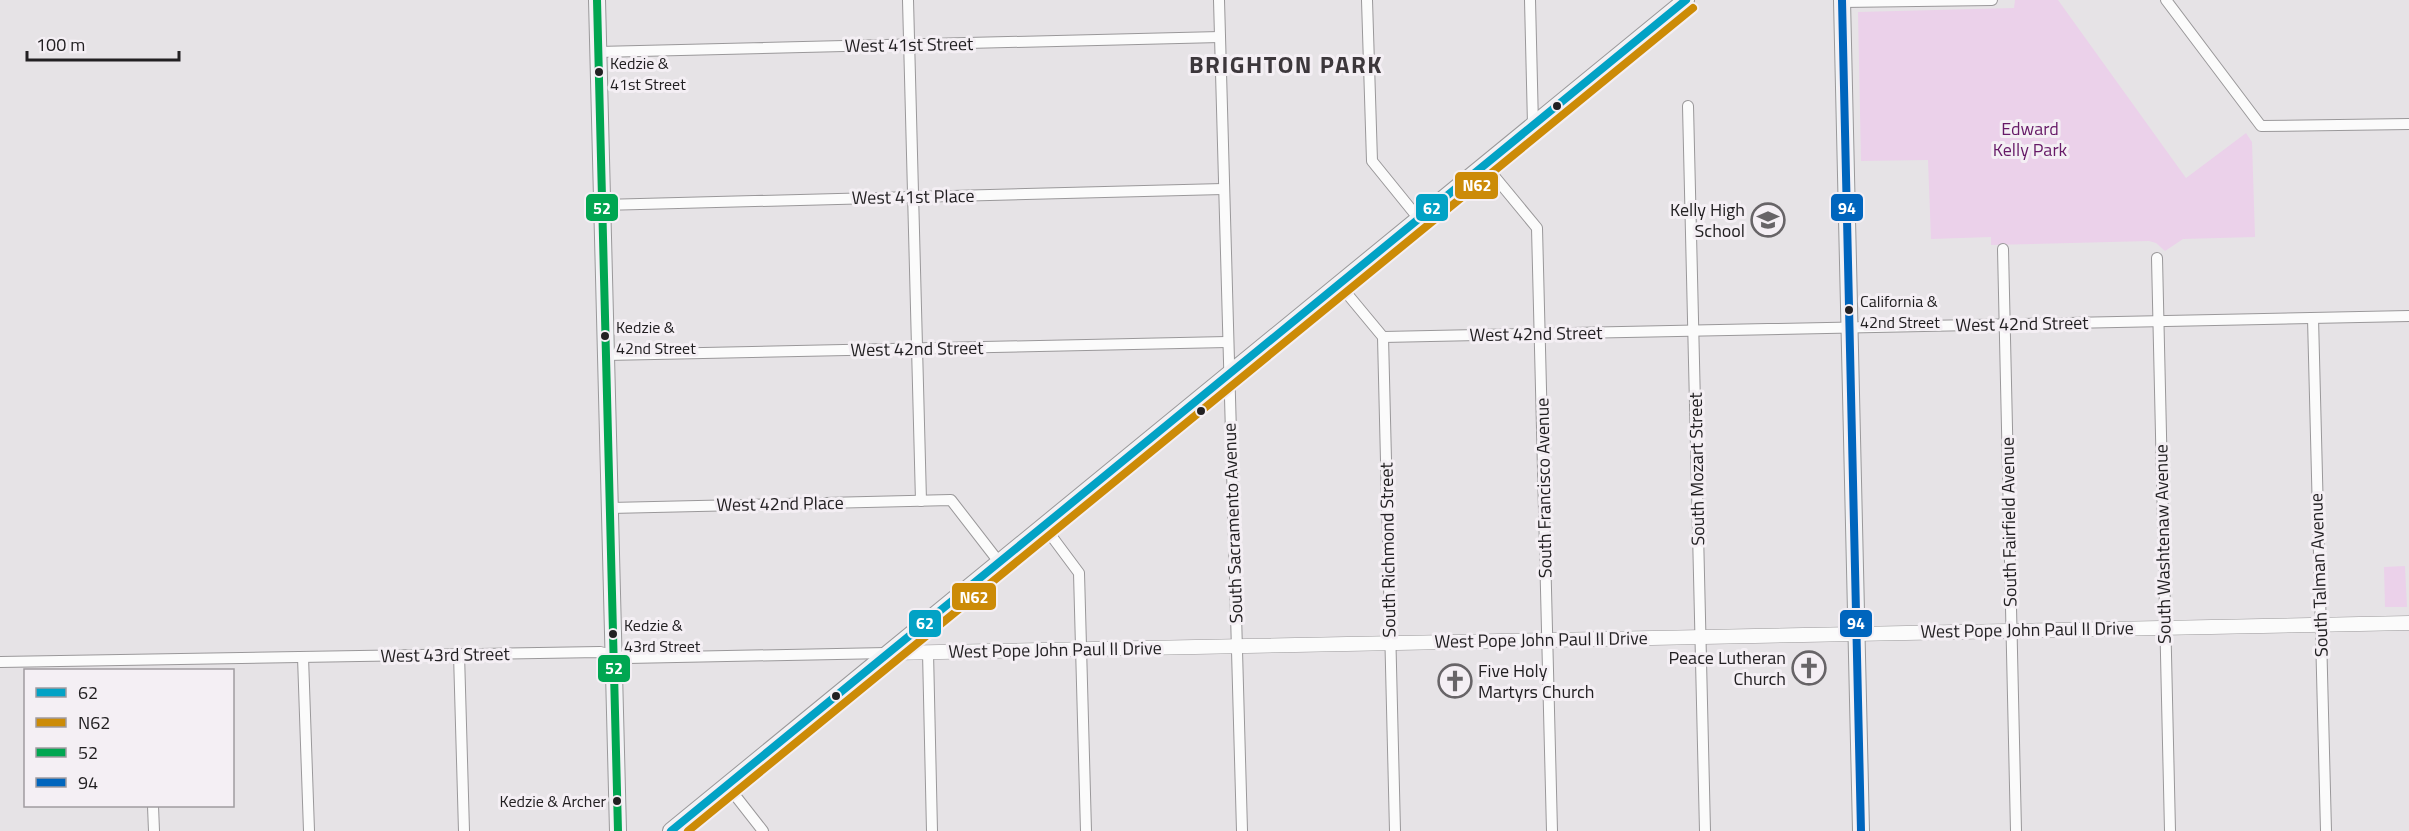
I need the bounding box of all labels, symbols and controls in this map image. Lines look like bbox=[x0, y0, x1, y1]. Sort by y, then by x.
scale bar bbox=[27, 24, 178, 62]
street label: West 41st Street bbox=[844, 30, 974, 59]
text: 100 m bbox=[36, 31, 85, 58]
district label: BRIGHTON PARK bbox=[1189, 46, 1383, 82]
place label: Kedzie & 41st Street bbox=[610, 51, 686, 96]
marker: Kedzie & 41st Street bbox=[593, 66, 605, 78]
unlabelled marker bbox=[1551, 100, 1563, 112]
park label: Edward Kelly Park bbox=[1993, 115, 2068, 163]
line badge: N62 bbox=[1454, 171, 1499, 200]
text: N62 bbox=[1462, 173, 1492, 197]
street label: West 41st Place bbox=[851, 182, 975, 211]
line badge: 52 bbox=[585, 193, 619, 222]
line badge: 62 bbox=[1415, 193, 1449, 222]
line badge: 94 bbox=[1830, 193, 1864, 222]
text: 52 bbox=[593, 196, 611, 220]
text: 62 bbox=[1423, 196, 1441, 220]
place label: Kelly High School bbox=[1670, 196, 1745, 244]
text: 94 bbox=[1838, 196, 1856, 220]
school or university icon: Kelly High School bbox=[1750, 202, 1786, 238]
place label: California & 42nd Street bbox=[1860, 289, 1940, 334]
marker: California & 42nd Street bbox=[1843, 304, 1855, 316]
street label: West 42nd Street bbox=[1955, 309, 2089, 338]
place label: Kedzie & 42nd Street bbox=[616, 315, 696, 360]
street label: West 42nd Street bbox=[1469, 319, 1603, 348]
marker: Kedzie & 42nd Street bbox=[599, 330, 611, 342]
street label: West 42nd Street bbox=[850, 334, 984, 363]
street label: South Mozart Street bbox=[1682, 391, 1711, 546]
street label: South Francisco Avenue bbox=[1528, 398, 1559, 578]
unlabelled marker bbox=[1195, 405, 1207, 417]
street label: South Sacramento Avenue bbox=[1216, 422, 1249, 624]
street label: South Fairfield Avenue bbox=[1994, 437, 2023, 607]
street label: South Washtenaw Avenue bbox=[2147, 444, 2178, 644]
street label: South Richmond Street bbox=[1372, 461, 1403, 638]
street label: West 42nd Place bbox=[716, 489, 844, 518]
street label: South Talman Avenue bbox=[2302, 493, 2335, 657]
line badge: N62 bbox=[951, 582, 997, 611]
text: N62 bbox=[959, 585, 989, 609]
line badge: 62 bbox=[908, 609, 942, 638]
line badge: 94 bbox=[1839, 609, 1873, 638]
text: 62 bbox=[916, 611, 934, 635]
text: 94 bbox=[1847, 611, 1865, 635]
place label: Kedzie & 43rd Street bbox=[624, 613, 701, 658]
street label: West Pope John Paul II Drive bbox=[1920, 614, 2134, 645]
street label: West Pope John Paul II Drive bbox=[1434, 624, 1648, 655]
marker: Kedzie & 43rd Street bbox=[607, 628, 619, 640]
street label: West Pope John Paul II Drive bbox=[948, 634, 1162, 665]
street label: West 43rd Street bbox=[380, 640, 511, 669]
place label: Peace Lutheran Church bbox=[1668, 644, 1786, 692]
church icon: Peace Lutheran Church bbox=[1791, 650, 1827, 686]
line badge: 52 bbox=[597, 654, 631, 683]
text: 52 bbox=[605, 656, 623, 680]
place label: Five Holy Martyrs Church bbox=[1478, 657, 1595, 705]
church icon: Five Holy Martyrs Church bbox=[1437, 663, 1473, 699]
legend bbox=[24, 669, 234, 807]
text: 62 bbox=[78, 679, 98, 706]
unlabelled marker bbox=[830, 690, 842, 702]
text: N62 bbox=[78, 709, 110, 736]
text: 52 bbox=[78, 739, 98, 766]
text: 94 bbox=[78, 769, 98, 796]
place label: Kedzie & Archer bbox=[500, 789, 606, 813]
marker: Kedzie & Archer bbox=[611, 795, 623, 807]

